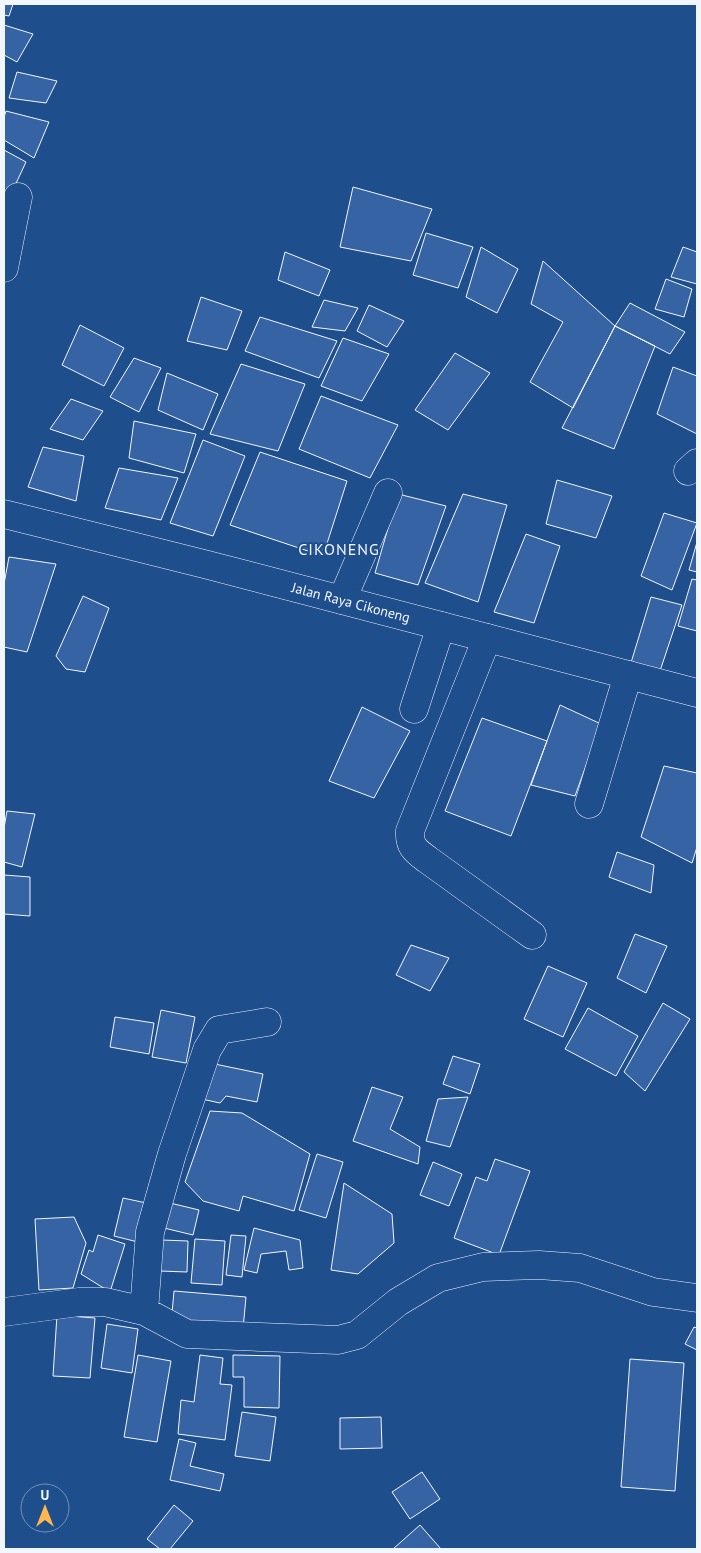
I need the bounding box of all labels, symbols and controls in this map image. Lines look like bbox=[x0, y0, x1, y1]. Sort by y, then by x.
district label: CIKONENG bbox=[298, 539, 380, 559]
street label: Jalan Raya Cikoneng bbox=[289, 578, 412, 627]
north arrow bbox=[20, 1483, 70, 1533]
text: U bbox=[41, 1486, 49, 1504]

